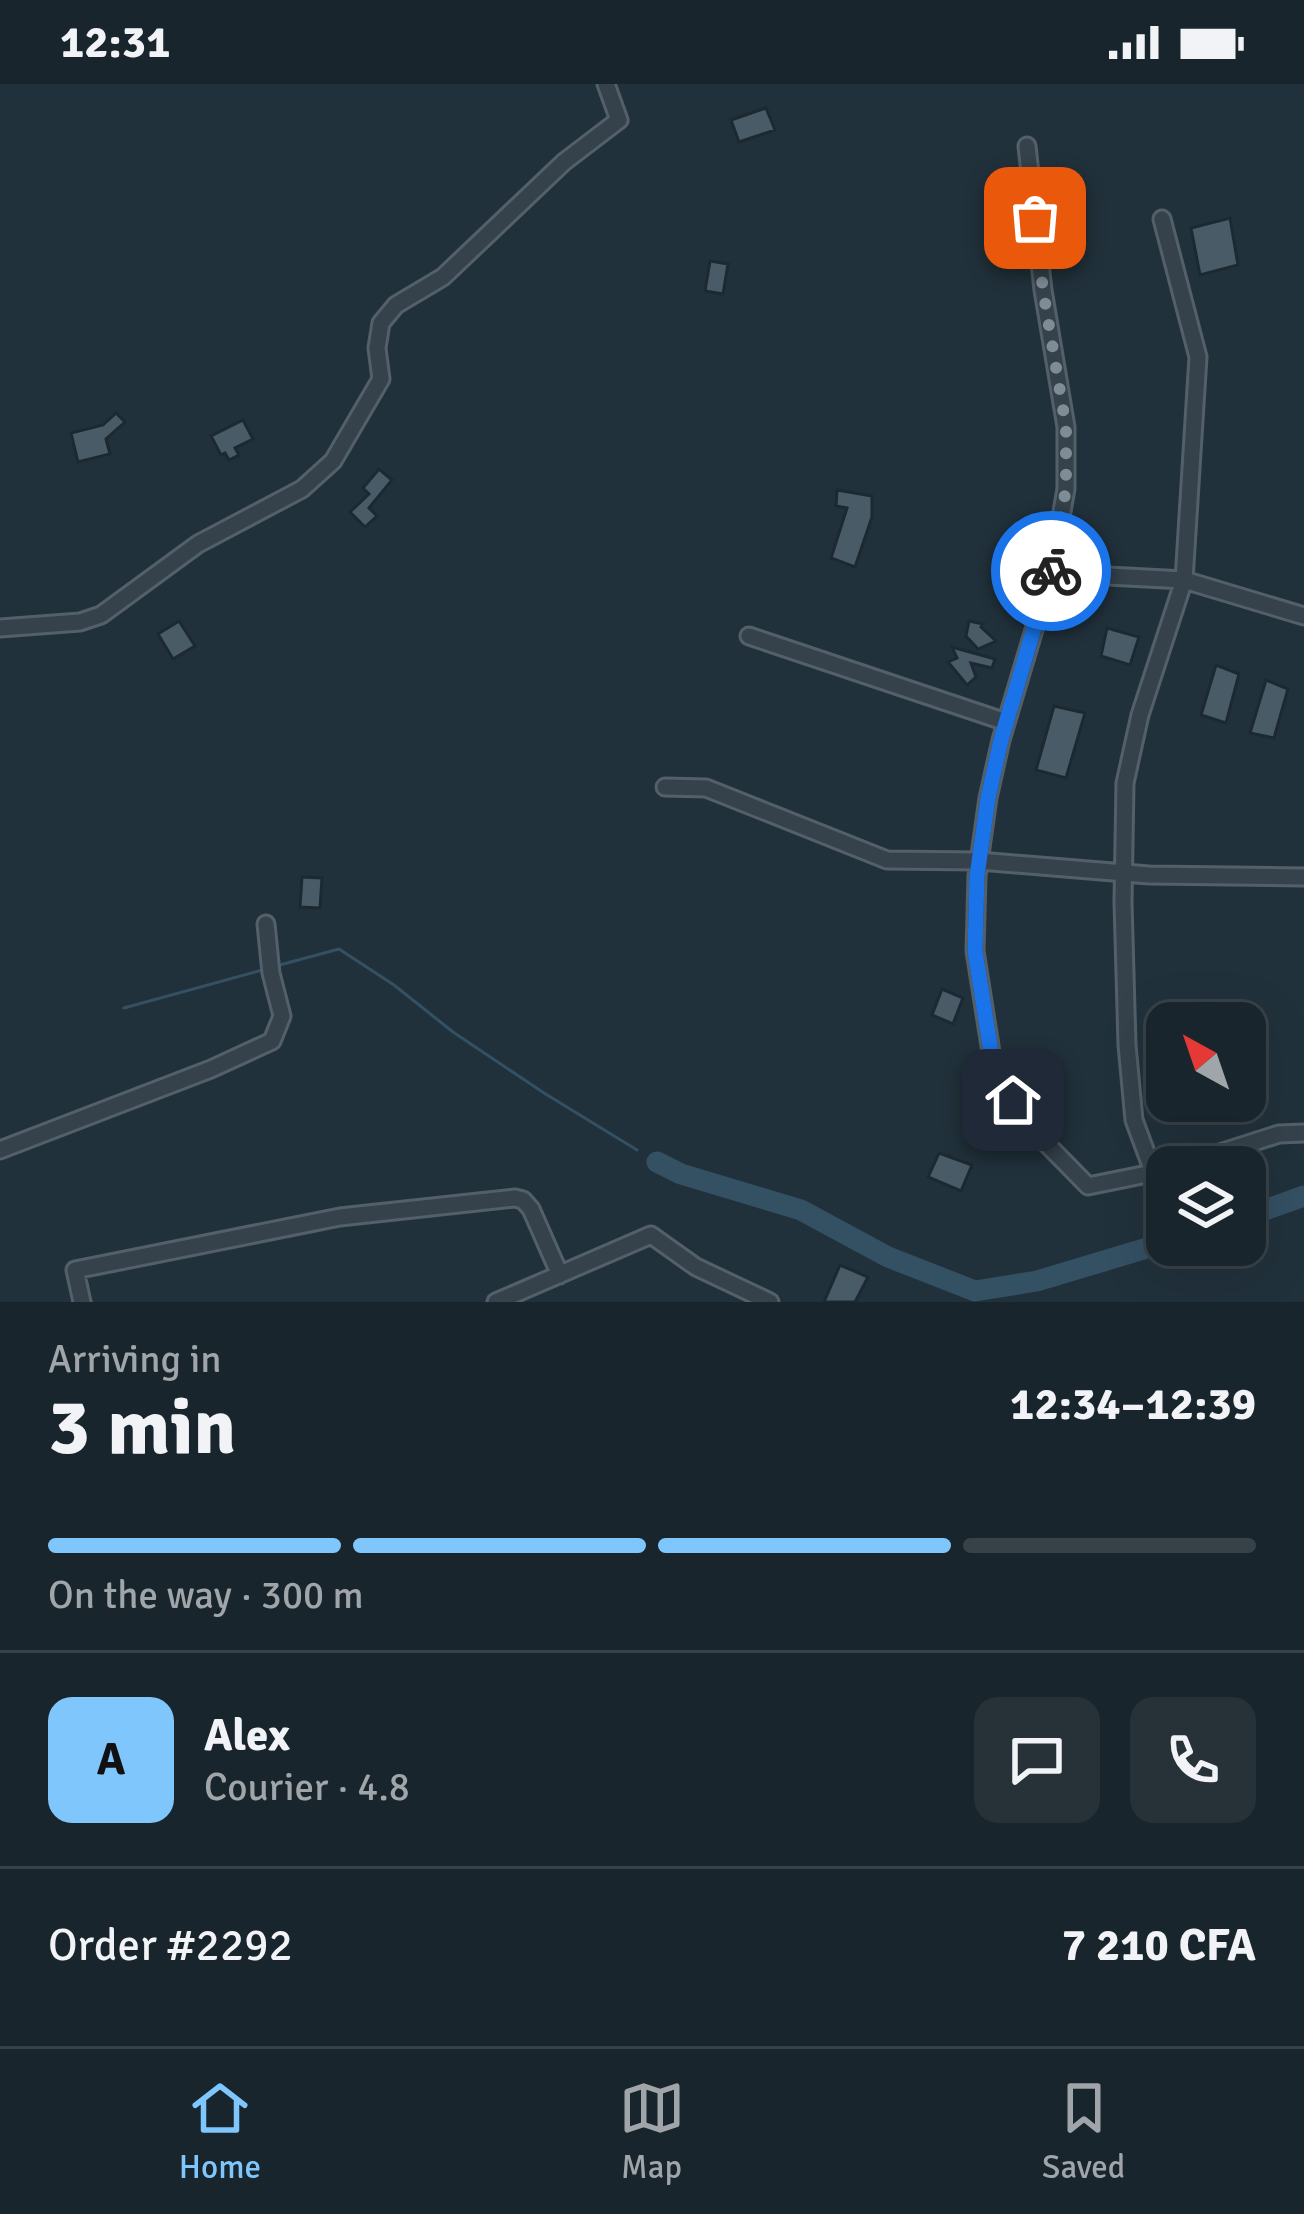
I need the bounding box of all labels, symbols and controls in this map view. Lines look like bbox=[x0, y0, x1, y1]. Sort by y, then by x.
text: 12:31 bbox=[60, 15, 170, 70]
pin bbox=[984, 167, 1086, 269]
icon: bag bbox=[1002, 185, 1068, 251]
courier bbox=[991, 511, 1111, 631]
icon: bike bbox=[1018, 538, 1084, 604]
north arrow bbox=[1146, 1002, 1266, 1122]
map controls bbox=[1146, 1002, 1266, 1266]
pin bbox=[962, 1049, 1064, 1151]
icon: home bbox=[980, 1067, 1046, 1133]
button: layers bbox=[1146, 1146, 1266, 1266]
text: Arriving in bbox=[48, 1335, 222, 1383]
text: 12:34–12:39 bbox=[1010, 1377, 1256, 1432]
text: 3 min bbox=[48, 1380, 236, 1476]
text: On the way · 300 m bbox=[48, 1571, 364, 1619]
button: chat bbox=[974, 1697, 1100, 1823]
button: phone bbox=[1130, 1697, 1256, 1823]
text: Alex bbox=[204, 1708, 290, 1763]
text: A bbox=[97, 1732, 125, 1787]
text: Courier · 4.8 bbox=[204, 1763, 410, 1811]
text: Order #2292 bbox=[48, 1918, 293, 1973]
text: 7 210 CFA bbox=[1062, 1918, 1256, 1973]
tab: Home bbox=[179, 2075, 261, 2188]
tab: Map bbox=[619, 2075, 685, 2188]
tab: Saved bbox=[1042, 2075, 1125, 2188]

